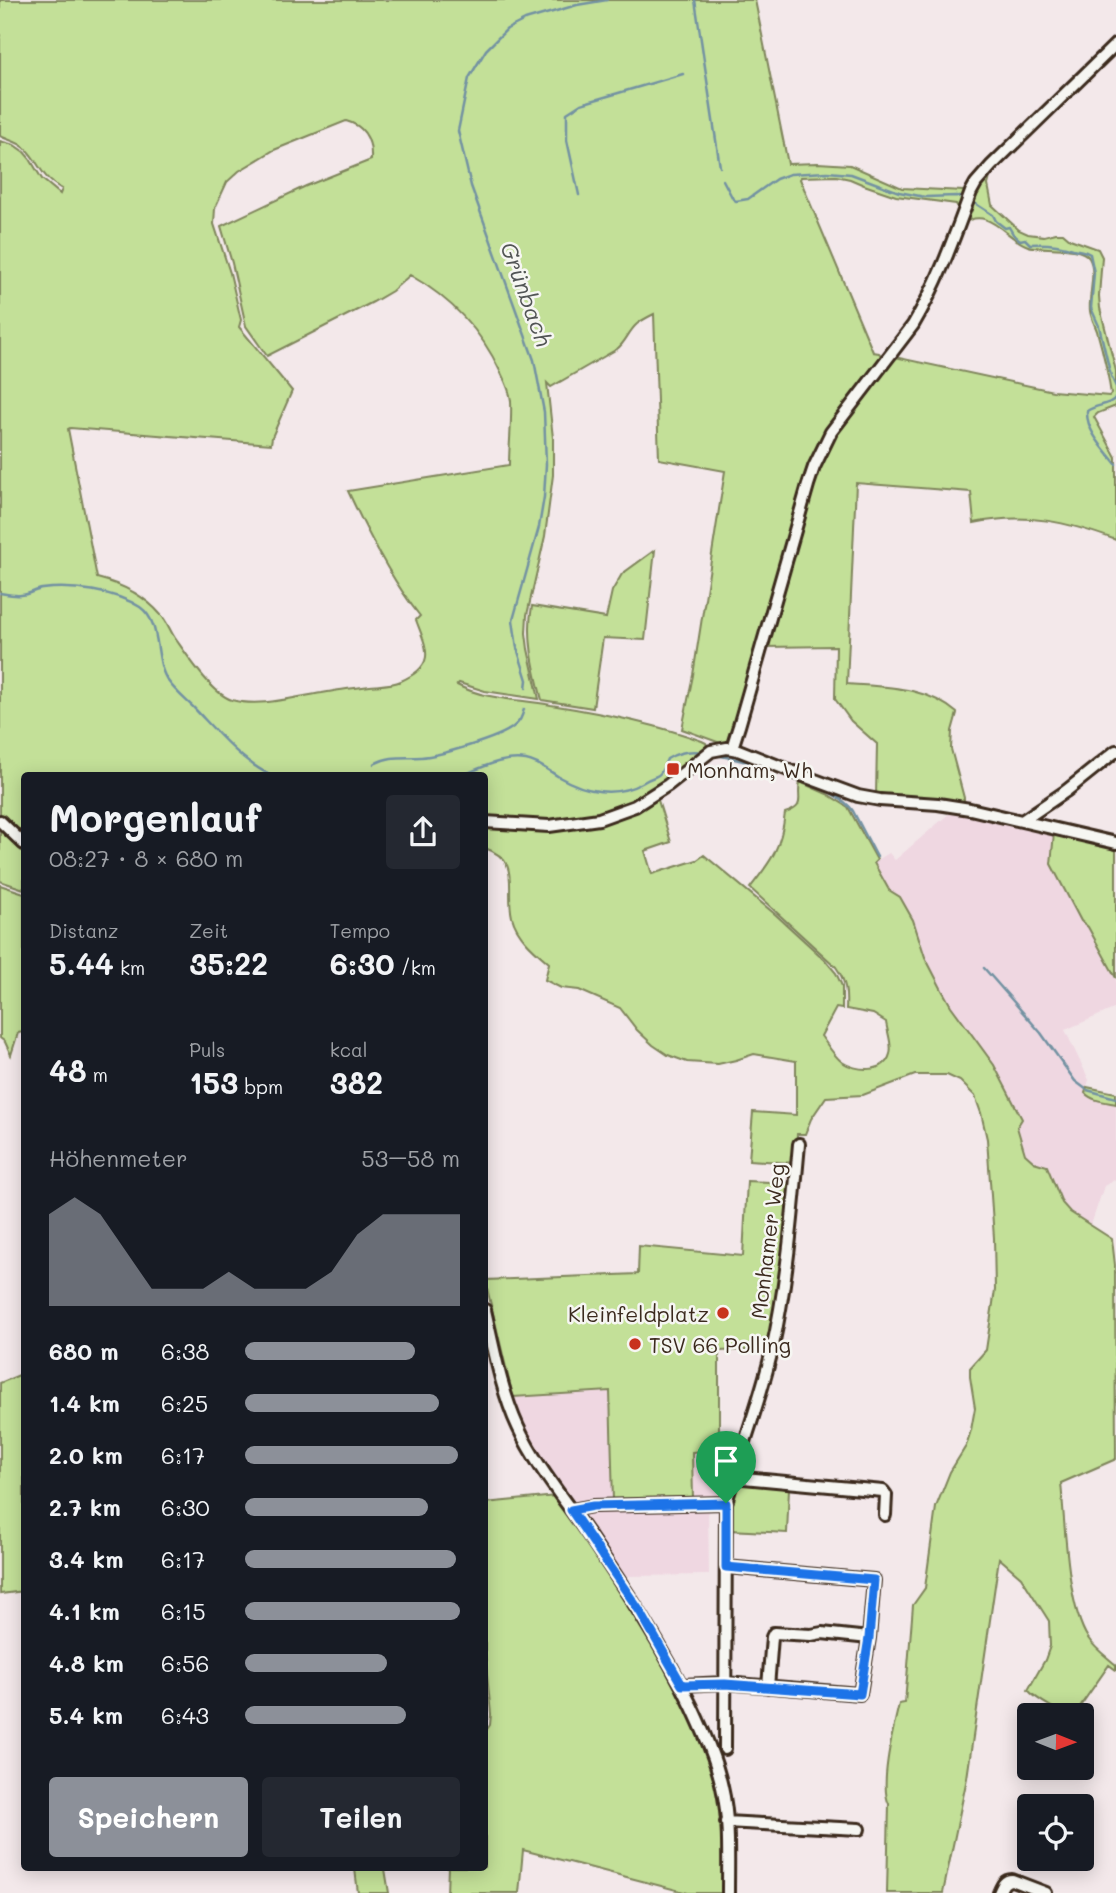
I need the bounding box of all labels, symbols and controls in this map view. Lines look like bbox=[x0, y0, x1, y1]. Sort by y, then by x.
water label: Grünbach bbox=[494, 237, 560, 351]
place label: Monham, Wh bbox=[687, 756, 813, 783]
marker: Monham, Wh bbox=[665, 761, 681, 777]
text: Morgenlauf bbox=[49, 792, 261, 842]
button: share bbox=[386, 795, 460, 869]
text: 08:27 · 8 × 680 m bbox=[49, 843, 243, 873]
text: Distanz bbox=[49, 918, 118, 943]
text: Zeit bbox=[189, 918, 228, 943]
text: Tempo bbox=[330, 918, 390, 943]
text: 5.44 bbox=[49, 943, 114, 983]
text: 35:22 bbox=[189, 943, 268, 983]
text: 6:30 bbox=[330, 943, 395, 983]
text: km bbox=[114, 955, 145, 980]
text: /km bbox=[395, 955, 436, 980]
text: Puls bbox=[189, 1037, 225, 1062]
text: kcal bbox=[330, 1037, 368, 1062]
text: 48 bbox=[49, 1050, 87, 1090]
text: m bbox=[87, 1062, 108, 1087]
text: 153 bbox=[189, 1062, 238, 1102]
text: 382 bbox=[330, 1062, 383, 1102]
text: bpm bbox=[238, 1074, 283, 1099]
text: Höhenmeter bbox=[49, 1143, 187, 1173]
text: 53–58 m bbox=[361, 1143, 460, 1173]
street label: Monhamer Weg bbox=[744, 1162, 790, 1320]
place label: Kleinfeldplatz bbox=[568, 1300, 709, 1327]
marker: Kleinfeldplatz bbox=[715, 1305, 731, 1321]
place label: TSV 66 Polling bbox=[649, 1331, 791, 1358]
text: 680 m bbox=[49, 1336, 119, 1366]
text: 6:38 bbox=[161, 1336, 209, 1366]
marker: TSV 66 Polling bbox=[627, 1336, 643, 1352]
text: 1.4 km bbox=[49, 1388, 120, 1418]
text: 6:25 bbox=[161, 1388, 208, 1418]
pin bbox=[696, 1431, 756, 1503]
text: 2.0 km bbox=[49, 1440, 123, 1470]
text: 6:17 bbox=[161, 1440, 205, 1470]
icon: arrive bbox=[707, 1442, 745, 1480]
text: 2.7 km bbox=[49, 1492, 121, 1522]
text: 6:30 bbox=[161, 1492, 210, 1522]
text: 3.4 km bbox=[49, 1544, 123, 1574]
text: 6:17 bbox=[161, 1544, 205, 1574]
text: 4.1 km bbox=[49, 1596, 120, 1626]
text: 6:15 bbox=[161, 1596, 206, 1626]
text: 4.8 km bbox=[49, 1648, 124, 1678]
text: 6:56 bbox=[161, 1648, 209, 1678]
text: 5.4 km bbox=[49, 1700, 123, 1730]
text: 6:43 bbox=[161, 1700, 209, 1730]
north arrow bbox=[1017, 1703, 1094, 1780]
map controls bbox=[1017, 1703, 1094, 1871]
button: Speichern bbox=[49, 1777, 248, 1857]
button: Teilen bbox=[262, 1777, 460, 1857]
button: locate bbox=[1017, 1794, 1094, 1871]

